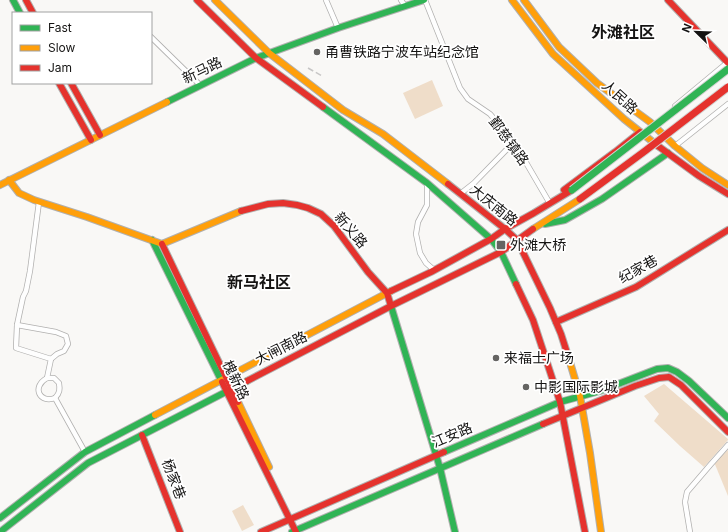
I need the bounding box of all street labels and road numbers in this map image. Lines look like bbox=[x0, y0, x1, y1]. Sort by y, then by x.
street label: 新马路 bbox=[179, 53, 224, 86]
street label: 人民路 bbox=[599, 76, 642, 117]
street label: 鄞慈镇路 bbox=[486, 113, 533, 168]
street label: 大庆南路 bbox=[467, 180, 521, 229]
street label: 新义路 bbox=[331, 208, 371, 251]
street label: 纪家巷 bbox=[615, 251, 660, 286]
street label: 大闸南路 bbox=[252, 327, 310, 368]
street label: 槐新路 bbox=[220, 357, 253, 402]
street label: 江安路 bbox=[429, 419, 474, 451]
street label: 杨家巷 bbox=[159, 456, 190, 501]

